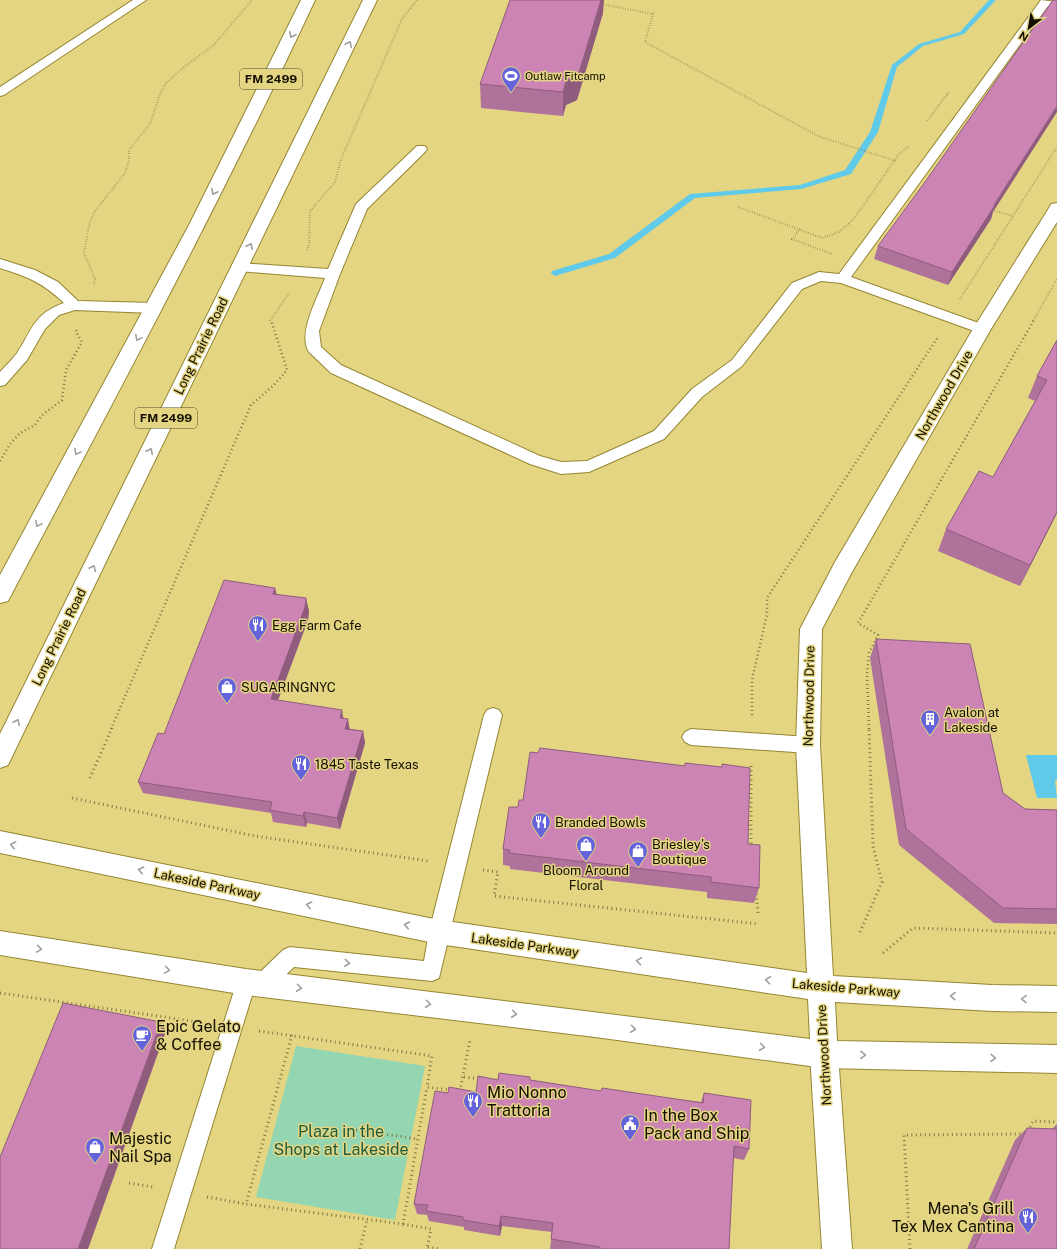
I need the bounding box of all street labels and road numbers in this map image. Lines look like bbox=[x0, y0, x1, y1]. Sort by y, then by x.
road number: FM 2499 bbox=[240, 69, 302, 89]
street label: Long Prairie Road bbox=[171, 295, 231, 397]
street label: Northwood Drive bbox=[912, 348, 976, 442]
road number: FM 2499 bbox=[135, 408, 197, 428]
street label: Long Prairie Road bbox=[29, 586, 89, 688]
street label: Northwood Drive bbox=[801, 645, 817, 747]
street label: Lakeside Parkway bbox=[152, 865, 262, 903]
street label: Lakeside Parkway bbox=[470, 930, 580, 960]
street label: Lakeside Parkway bbox=[791, 976, 901, 1000]
street label: Northwood Drive bbox=[814, 1004, 834, 1106]

